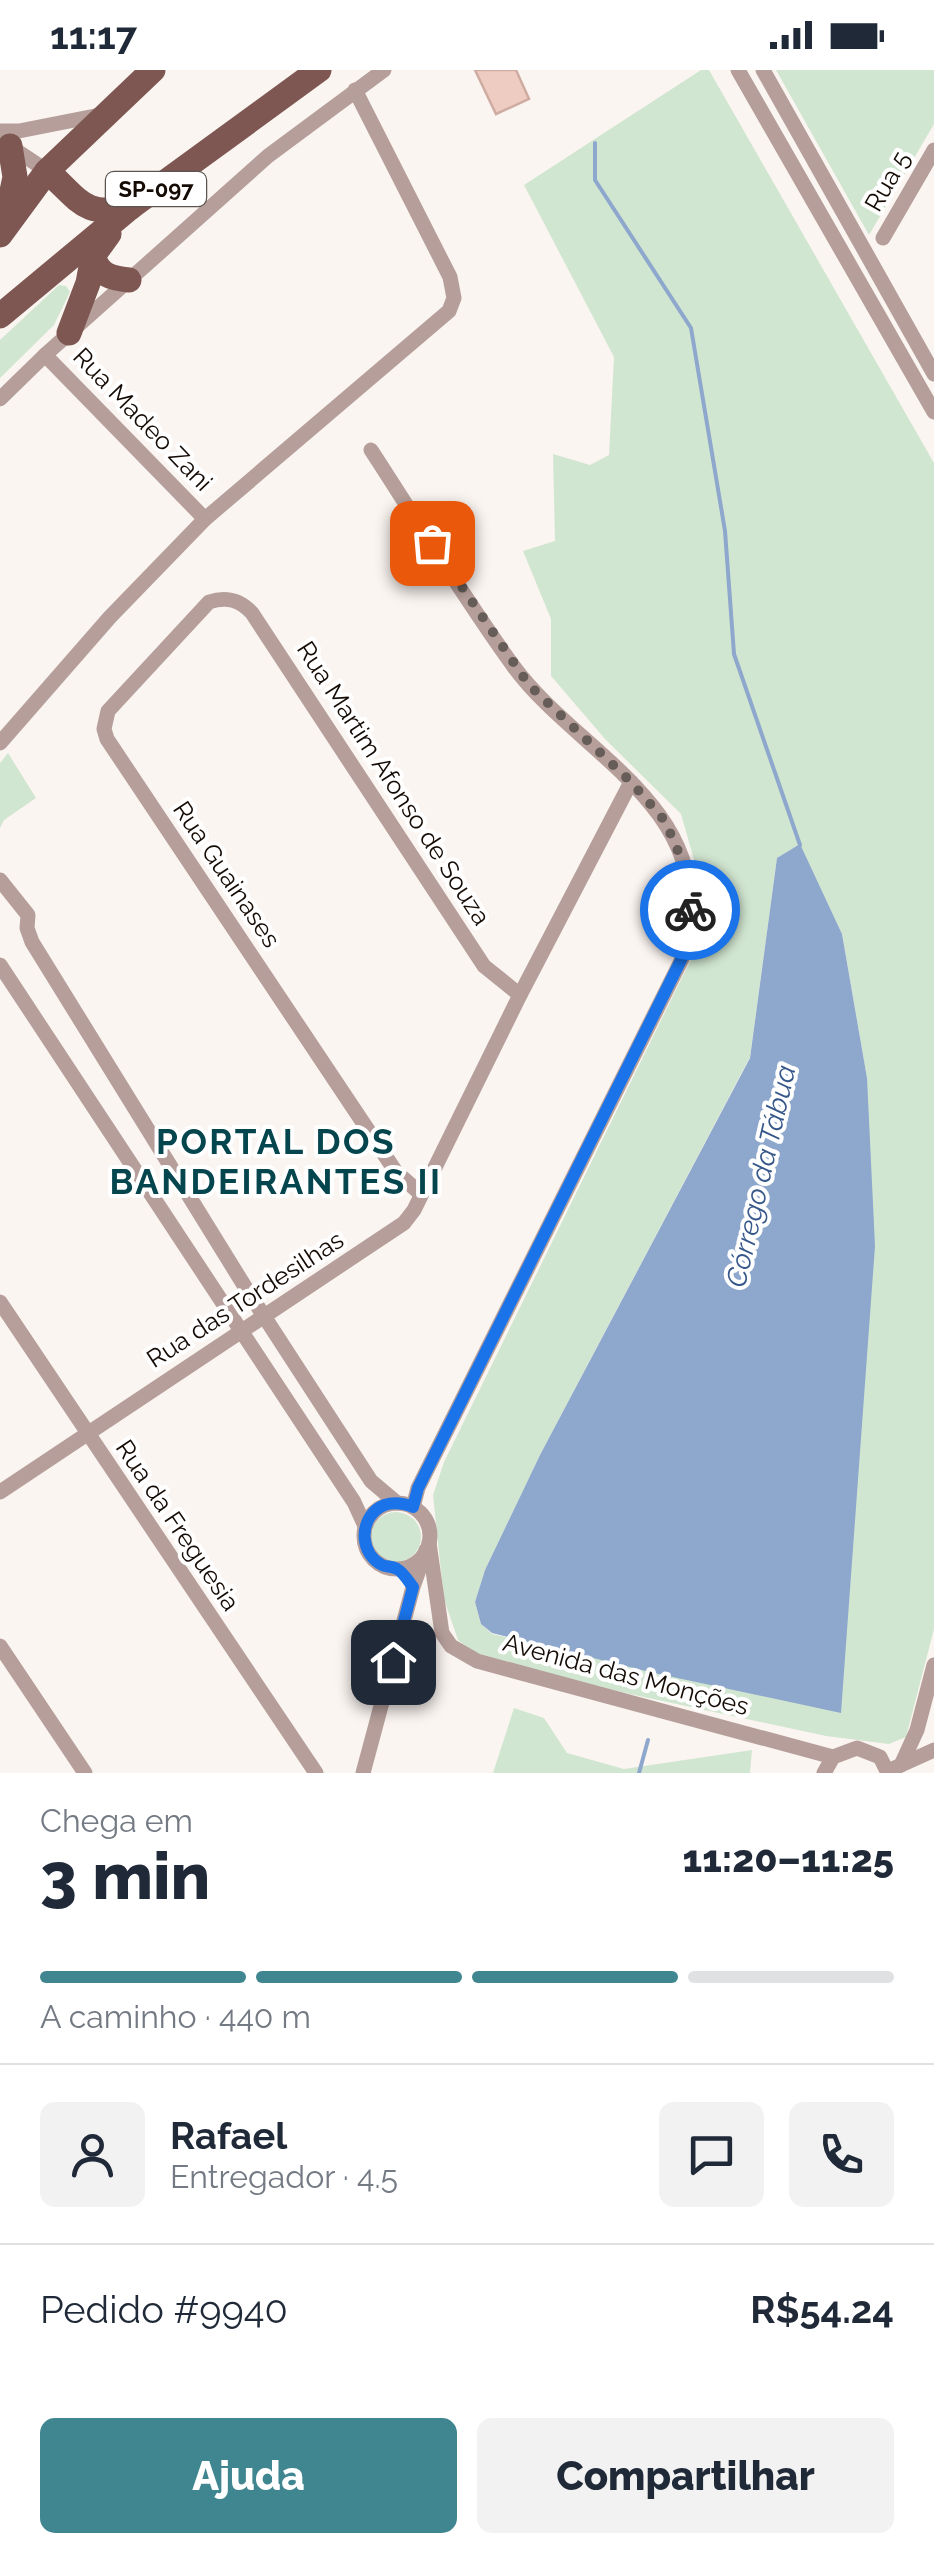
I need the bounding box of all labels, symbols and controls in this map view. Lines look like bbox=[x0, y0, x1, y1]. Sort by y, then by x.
text: 11:17 bbox=[50, 13, 137, 58]
street label: Rua 5 bbox=[858, 146, 916, 216]
road number: SP-097 bbox=[106, 172, 206, 206]
street label: Rua Madeo Zani bbox=[67, 341, 219, 497]
pin bbox=[390, 501, 475, 586]
icon: bag bbox=[405, 516, 460, 571]
street label: Rua Martim Afonso de Souza bbox=[291, 636, 497, 930]
street label: Rua Guainases bbox=[167, 795, 287, 953]
courier bbox=[640, 860, 740, 960]
icon: bike bbox=[663, 883, 718, 938]
water label: Córrego da Tábua bbox=[719, 1062, 803, 1290]
district label: PORTAL DOS BANDEIRANTES II bbox=[109, 1121, 443, 1202]
street label: Rua das Tordesilhas bbox=[141, 1224, 349, 1374]
street label: Rua da Freguesia bbox=[110, 1434, 246, 1616]
pin bbox=[351, 1620, 436, 1705]
street label: Avenida das Monções bbox=[500, 1627, 752, 1721]
icon: home bbox=[366, 1635, 421, 1690]
text: Chega em bbox=[40, 1802, 193, 1839]
text: 11:20–11:25 bbox=[682, 1836, 894, 1881]
text: 3 min bbox=[40, 1838, 210, 1914]
text: A caminho · 440 m bbox=[40, 1998, 311, 2035]
button: person bbox=[40, 2102, 145, 2207]
button: chat bbox=[659, 2102, 764, 2207]
button: phone bbox=[789, 2102, 894, 2207]
text: Rafael bbox=[170, 2113, 287, 2158]
text: Entregador · 4.5 bbox=[170, 2158, 398, 2195]
text: Pedido #9940 bbox=[40, 2287, 288, 2332]
text: R$54.24 bbox=[750, 2287, 894, 2332]
button: Ajuda bbox=[40, 2418, 457, 2533]
button: Compartilhar bbox=[477, 2418, 894, 2533]

